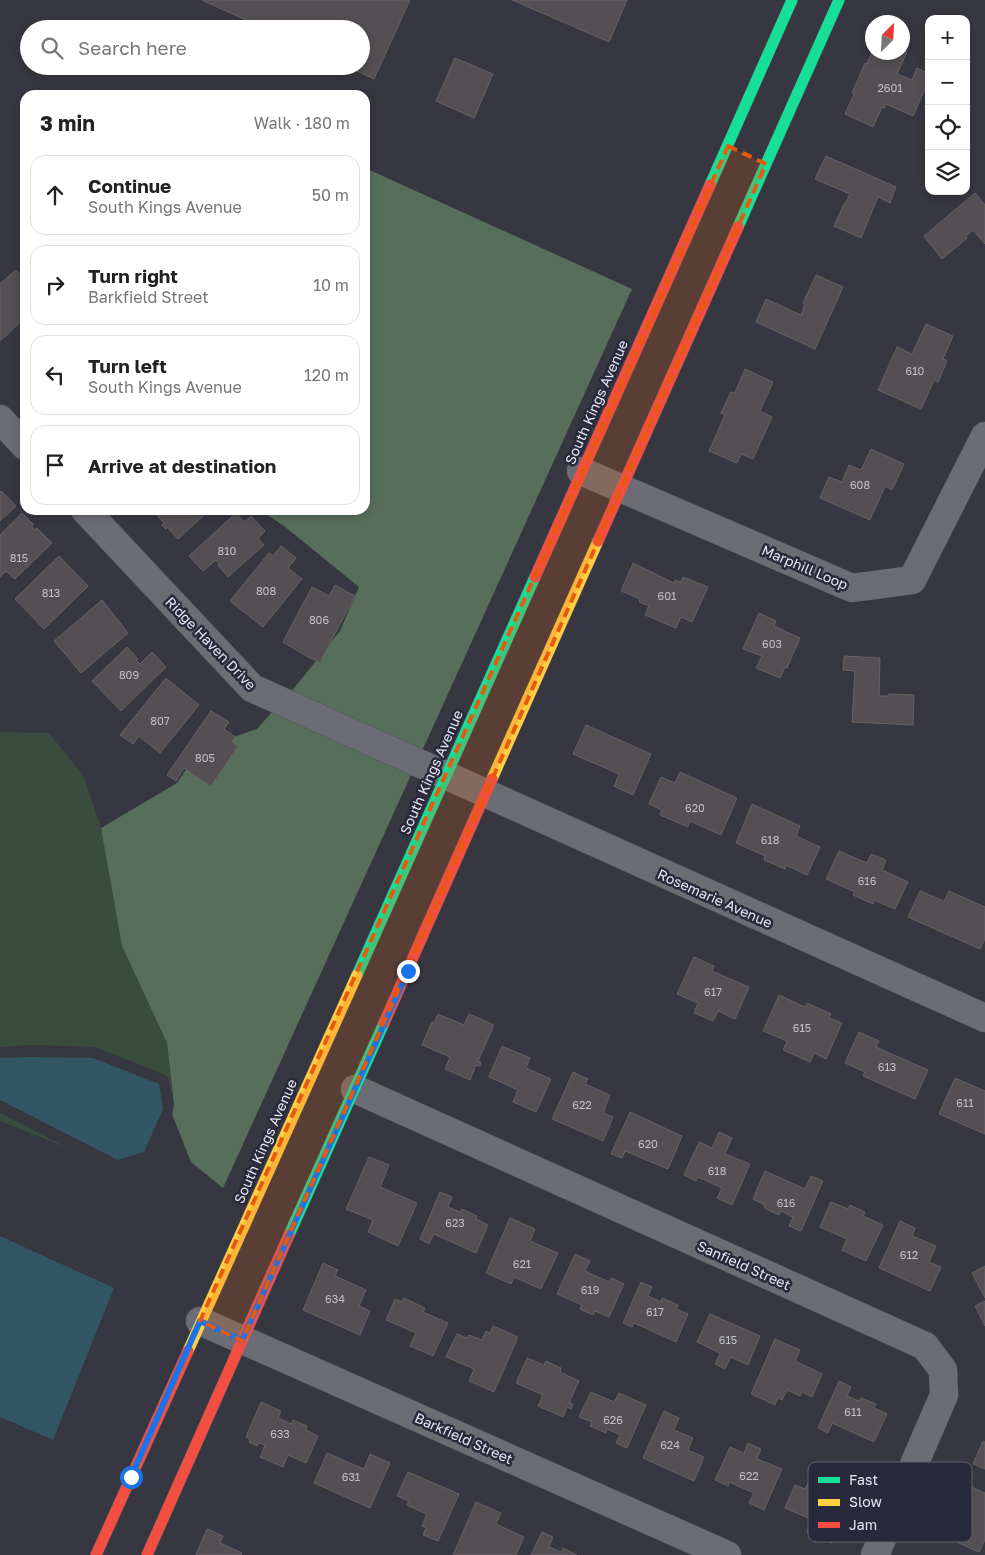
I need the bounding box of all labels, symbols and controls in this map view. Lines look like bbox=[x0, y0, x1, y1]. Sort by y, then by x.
north arrow bbox=[865, 15, 910, 60]
map controls bbox=[925, 15, 970, 195]
button: + bbox=[925, 15, 970, 60]
search box bbox=[20, 20, 370, 75]
icon: search bbox=[38, 34, 66, 62]
text: Search here bbox=[78, 36, 187, 59]
button: − bbox=[925, 60, 970, 105]
house number: 2601 bbox=[877, 81, 903, 94]
button: locate bbox=[925, 105, 970, 150]
text: 3 min bbox=[40, 110, 95, 136]
text: Walk · 180 m bbox=[254, 113, 350, 133]
button: layers bbox=[925, 150, 970, 195]
text: Continue bbox=[88, 174, 171, 197]
icon: ahead bbox=[41, 181, 69, 209]
text: 50 m bbox=[312, 185, 349, 205]
text: South Kings Avenue bbox=[88, 197, 242, 217]
text: Turn right bbox=[88, 264, 178, 287]
icon: right bbox=[41, 271, 69, 299]
text: 10 m bbox=[313, 275, 349, 295]
text: Barkfield Street bbox=[88, 287, 209, 307]
street label: South Kings Avenue bbox=[561, 337, 631, 467]
text: Turn left bbox=[88, 354, 167, 377]
icon: left bbox=[41, 361, 69, 389]
house number: 610 bbox=[906, 364, 925, 377]
text: 120 m bbox=[304, 365, 349, 385]
text: South Kings Avenue bbox=[88, 377, 242, 397]
icon: arrive bbox=[41, 451, 69, 479]
text: Arrive at destination bbox=[88, 454, 276, 477]
house number: 608 bbox=[850, 478, 870, 491]
street label: Marphill Loop bbox=[759, 541, 851, 593]
house number: 810 bbox=[218, 544, 237, 557]
house number: 815 bbox=[10, 551, 28, 564]
house number: 808 bbox=[256, 584, 276, 597]
house number: 813 bbox=[42, 586, 60, 599]
house number: 601 bbox=[658, 589, 676, 602]
street label: Ridge Haven Drive bbox=[162, 593, 260, 693]
house number: 806 bbox=[309, 613, 329, 626]
house number: 603 bbox=[762, 637, 782, 650]
house number: 809 bbox=[119, 668, 139, 681]
street label: South Kings Avenue bbox=[396, 707, 466, 837]
house number: 807 bbox=[150, 714, 170, 727]
house number: 805 bbox=[195, 751, 215, 764]
house number: 620 bbox=[685, 801, 705, 814]
house number: 618 bbox=[761, 833, 780, 846]
street label: Rosemarie Avenue bbox=[655, 865, 775, 931]
house number: 616 bbox=[858, 874, 877, 887]
route end bbox=[397, 960, 420, 983]
house number: 617 bbox=[704, 985, 722, 998]
house number: 615 bbox=[793, 1021, 811, 1034]
house number: 613 bbox=[878, 1060, 896, 1073]
street label: South Kings Avenue bbox=[230, 1076, 300, 1206]
house number: 611 bbox=[956, 1096, 974, 1109]
house number: 622 bbox=[572, 1098, 592, 1111]
house number: 620 bbox=[638, 1137, 658, 1150]
house number: 618 bbox=[708, 1164, 727, 1177]
house number: 616 bbox=[777, 1196, 796, 1209]
house number: 623 bbox=[445, 1216, 465, 1229]
street label: Sanfield Street bbox=[695, 1237, 793, 1293]
house number: 612 bbox=[900, 1248, 918, 1261]
house number: 621 bbox=[513, 1257, 531, 1270]
house number: 619 bbox=[581, 1283, 599, 1296]
house number: 634 bbox=[325, 1292, 345, 1305]
house number: 617 bbox=[646, 1305, 664, 1318]
house number: 615 bbox=[719, 1333, 737, 1346]
house number: 611 bbox=[844, 1405, 862, 1418]
street label: Barkfield Street bbox=[412, 1409, 516, 1467]
house number: 626 bbox=[603, 1413, 623, 1426]
house number: 633 bbox=[270, 1427, 290, 1440]
house number: 624 bbox=[660, 1438, 680, 1451]
legend bbox=[808, 1462, 972, 1542]
route start bbox=[120, 1466, 143, 1489]
house number: 622 bbox=[739, 1469, 759, 1482]
house number: 631 bbox=[342, 1470, 360, 1483]
text: Fast bbox=[849, 1471, 878, 1488]
text: Slow bbox=[849, 1493, 882, 1510]
text: Jam bbox=[849, 1516, 877, 1533]

